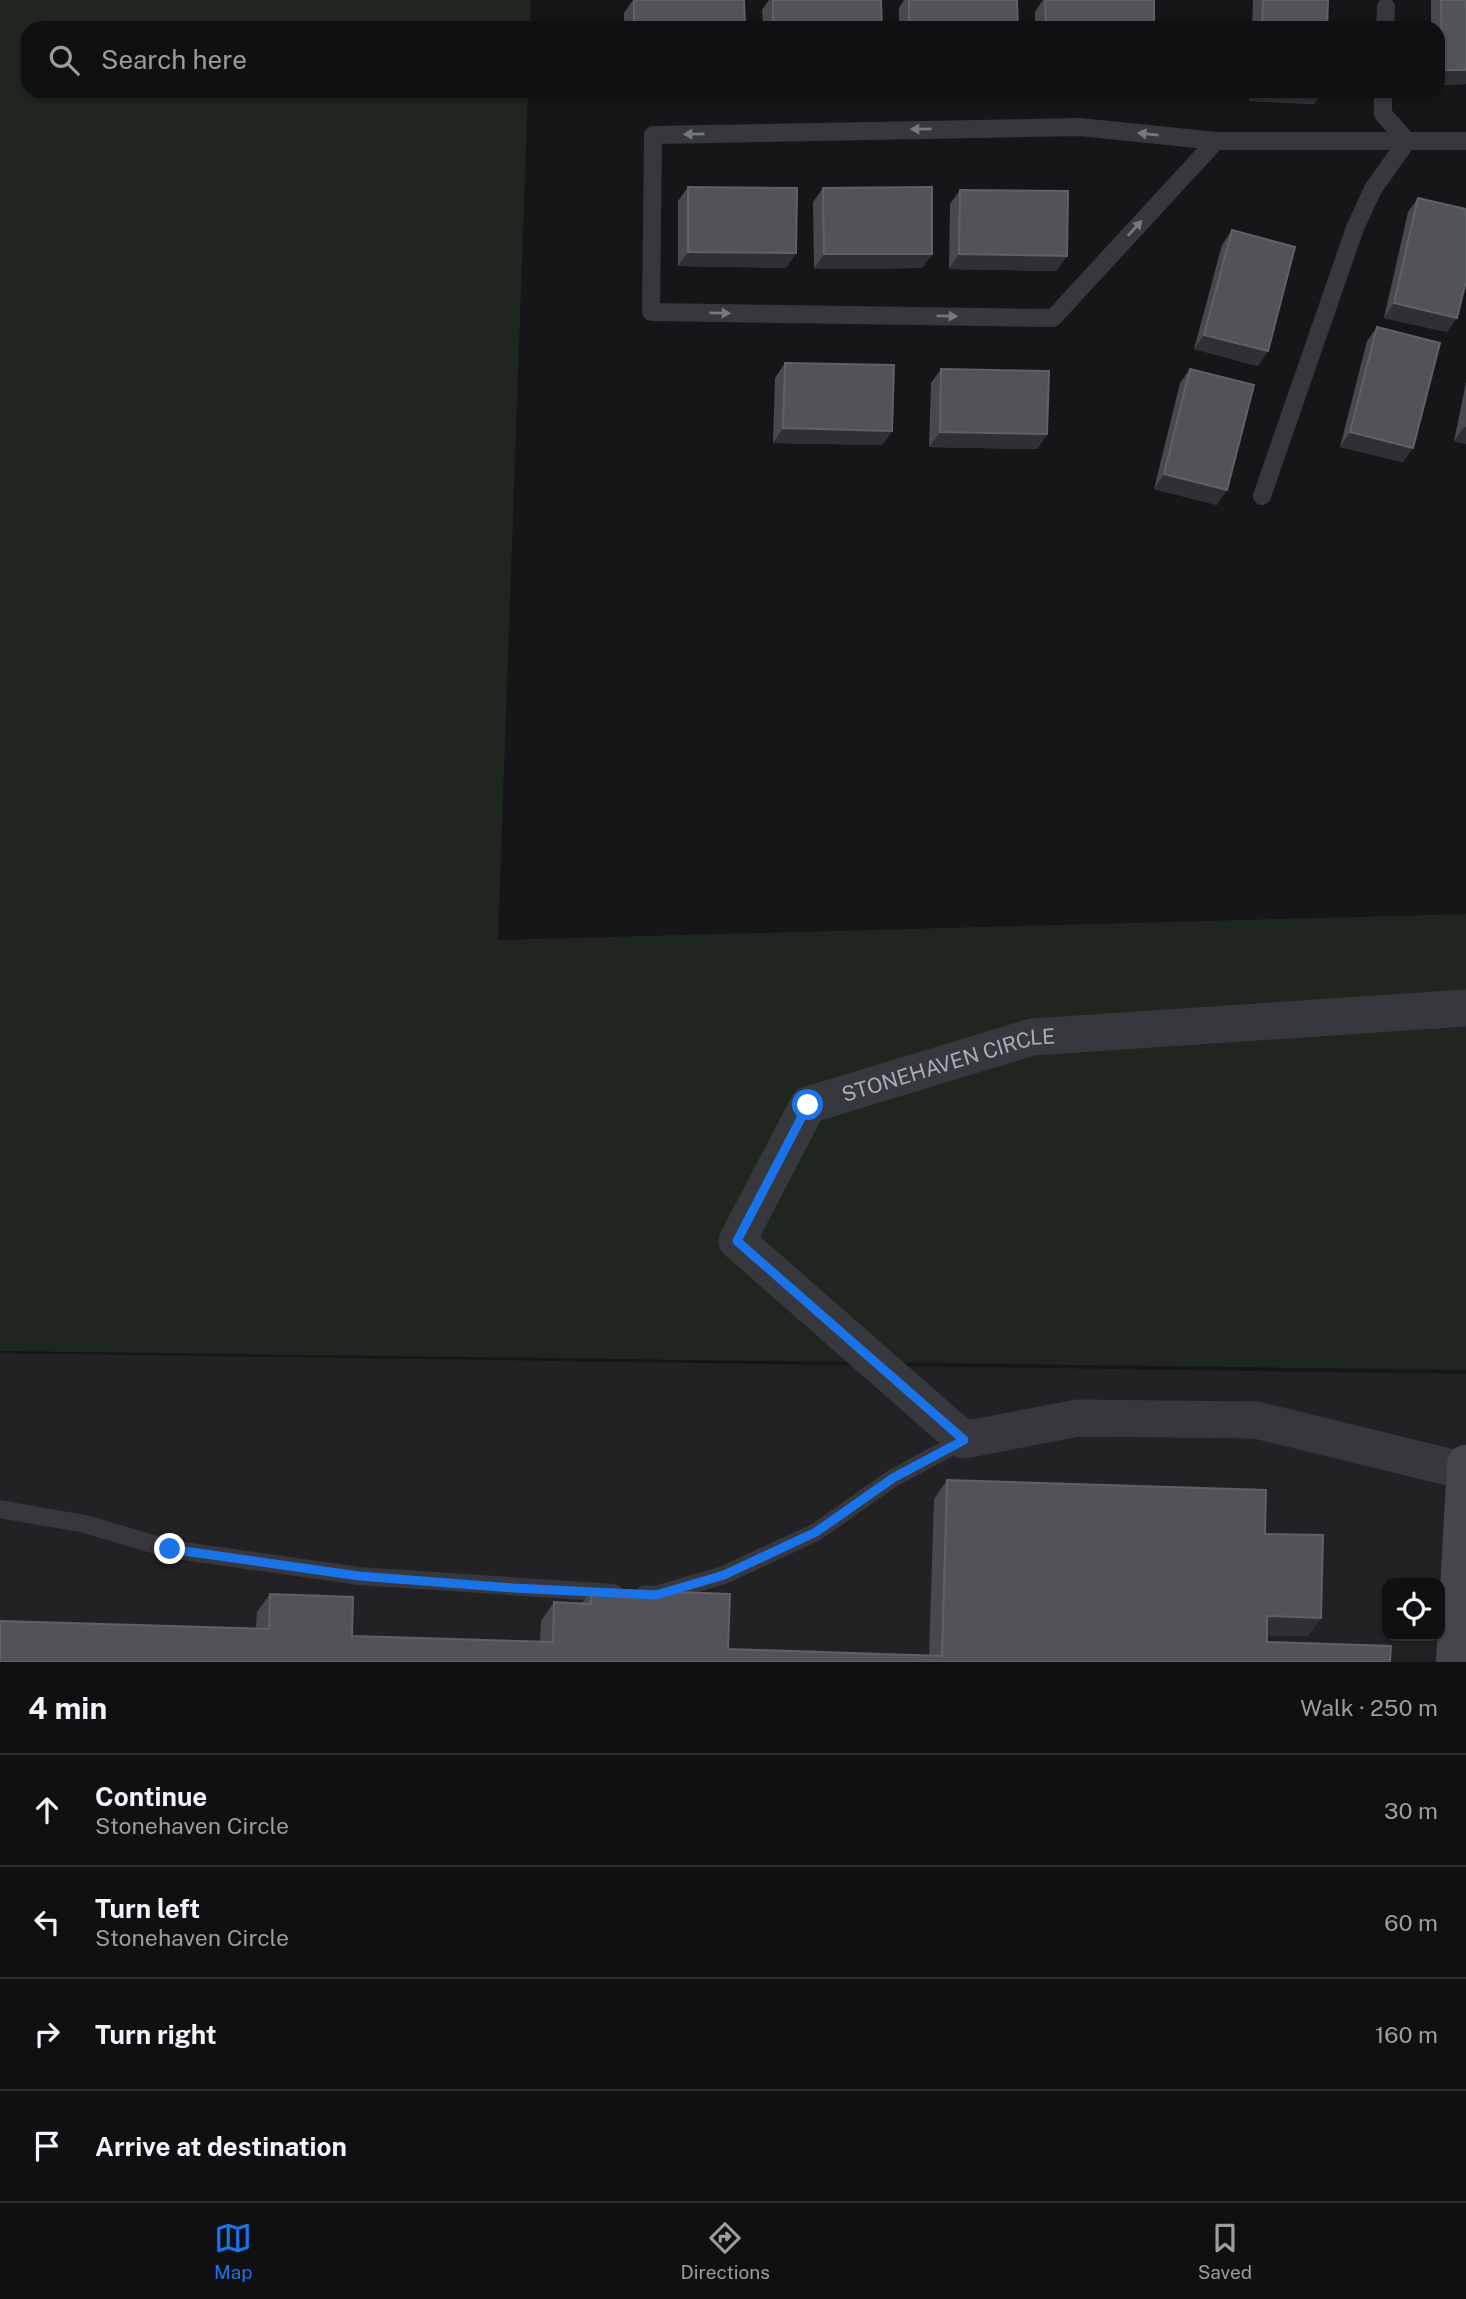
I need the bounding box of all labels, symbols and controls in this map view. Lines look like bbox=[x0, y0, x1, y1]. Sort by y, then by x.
search box bbox=[21, 21, 1445, 98]
icon: search bbox=[45, 41, 83, 79]
text: Search here bbox=[101, 44, 247, 75]
one-way arrow bbox=[910, 123, 932, 135]
one-way arrow bbox=[683, 128, 705, 140]
one-way arrow bbox=[1137, 128, 1159, 139]
one-way arrow bbox=[1127, 220, 1143, 237]
one-way arrow bbox=[709, 307, 731, 319]
one-way arrow bbox=[936, 310, 958, 322]
street label: STONEHAVEN CIRCLE bbox=[839, 1023, 1056, 1107]
route start bbox=[792, 1089, 823, 1120]
route end bbox=[154, 1533, 185, 1564]
map controls bbox=[1382, 1578, 1445, 1641]
button: locate bbox=[1382, 1578, 1445, 1641]
text: 4 min bbox=[28, 1690, 107, 1726]
text: Walk · 250 m bbox=[1300, 1694, 1438, 1721]
text: Continue bbox=[95, 1781, 207, 1812]
icon: ahead bbox=[28, 1791, 66, 1829]
text: 30 m bbox=[1384, 1797, 1438, 1824]
text: Stonehaven Circle bbox=[95, 1812, 289, 1839]
text: Turn left bbox=[95, 1893, 200, 1924]
icon: left bbox=[28, 1903, 66, 1941]
text: 60 m bbox=[1384, 1909, 1438, 1936]
text: Stonehaven Circle bbox=[95, 1924, 289, 1951]
icon: right bbox=[28, 2015, 66, 2053]
text: Turn right bbox=[95, 2019, 217, 2050]
text: 160 m bbox=[1375, 2021, 1438, 2048]
icon: arrive bbox=[28, 2127, 66, 2165]
text: Arrive at destination bbox=[95, 2131, 347, 2162]
tab: Map bbox=[214, 2219, 253, 2283]
tab: Directions bbox=[681, 2219, 770, 2283]
tab: Saved bbox=[1198, 2219, 1252, 2283]

